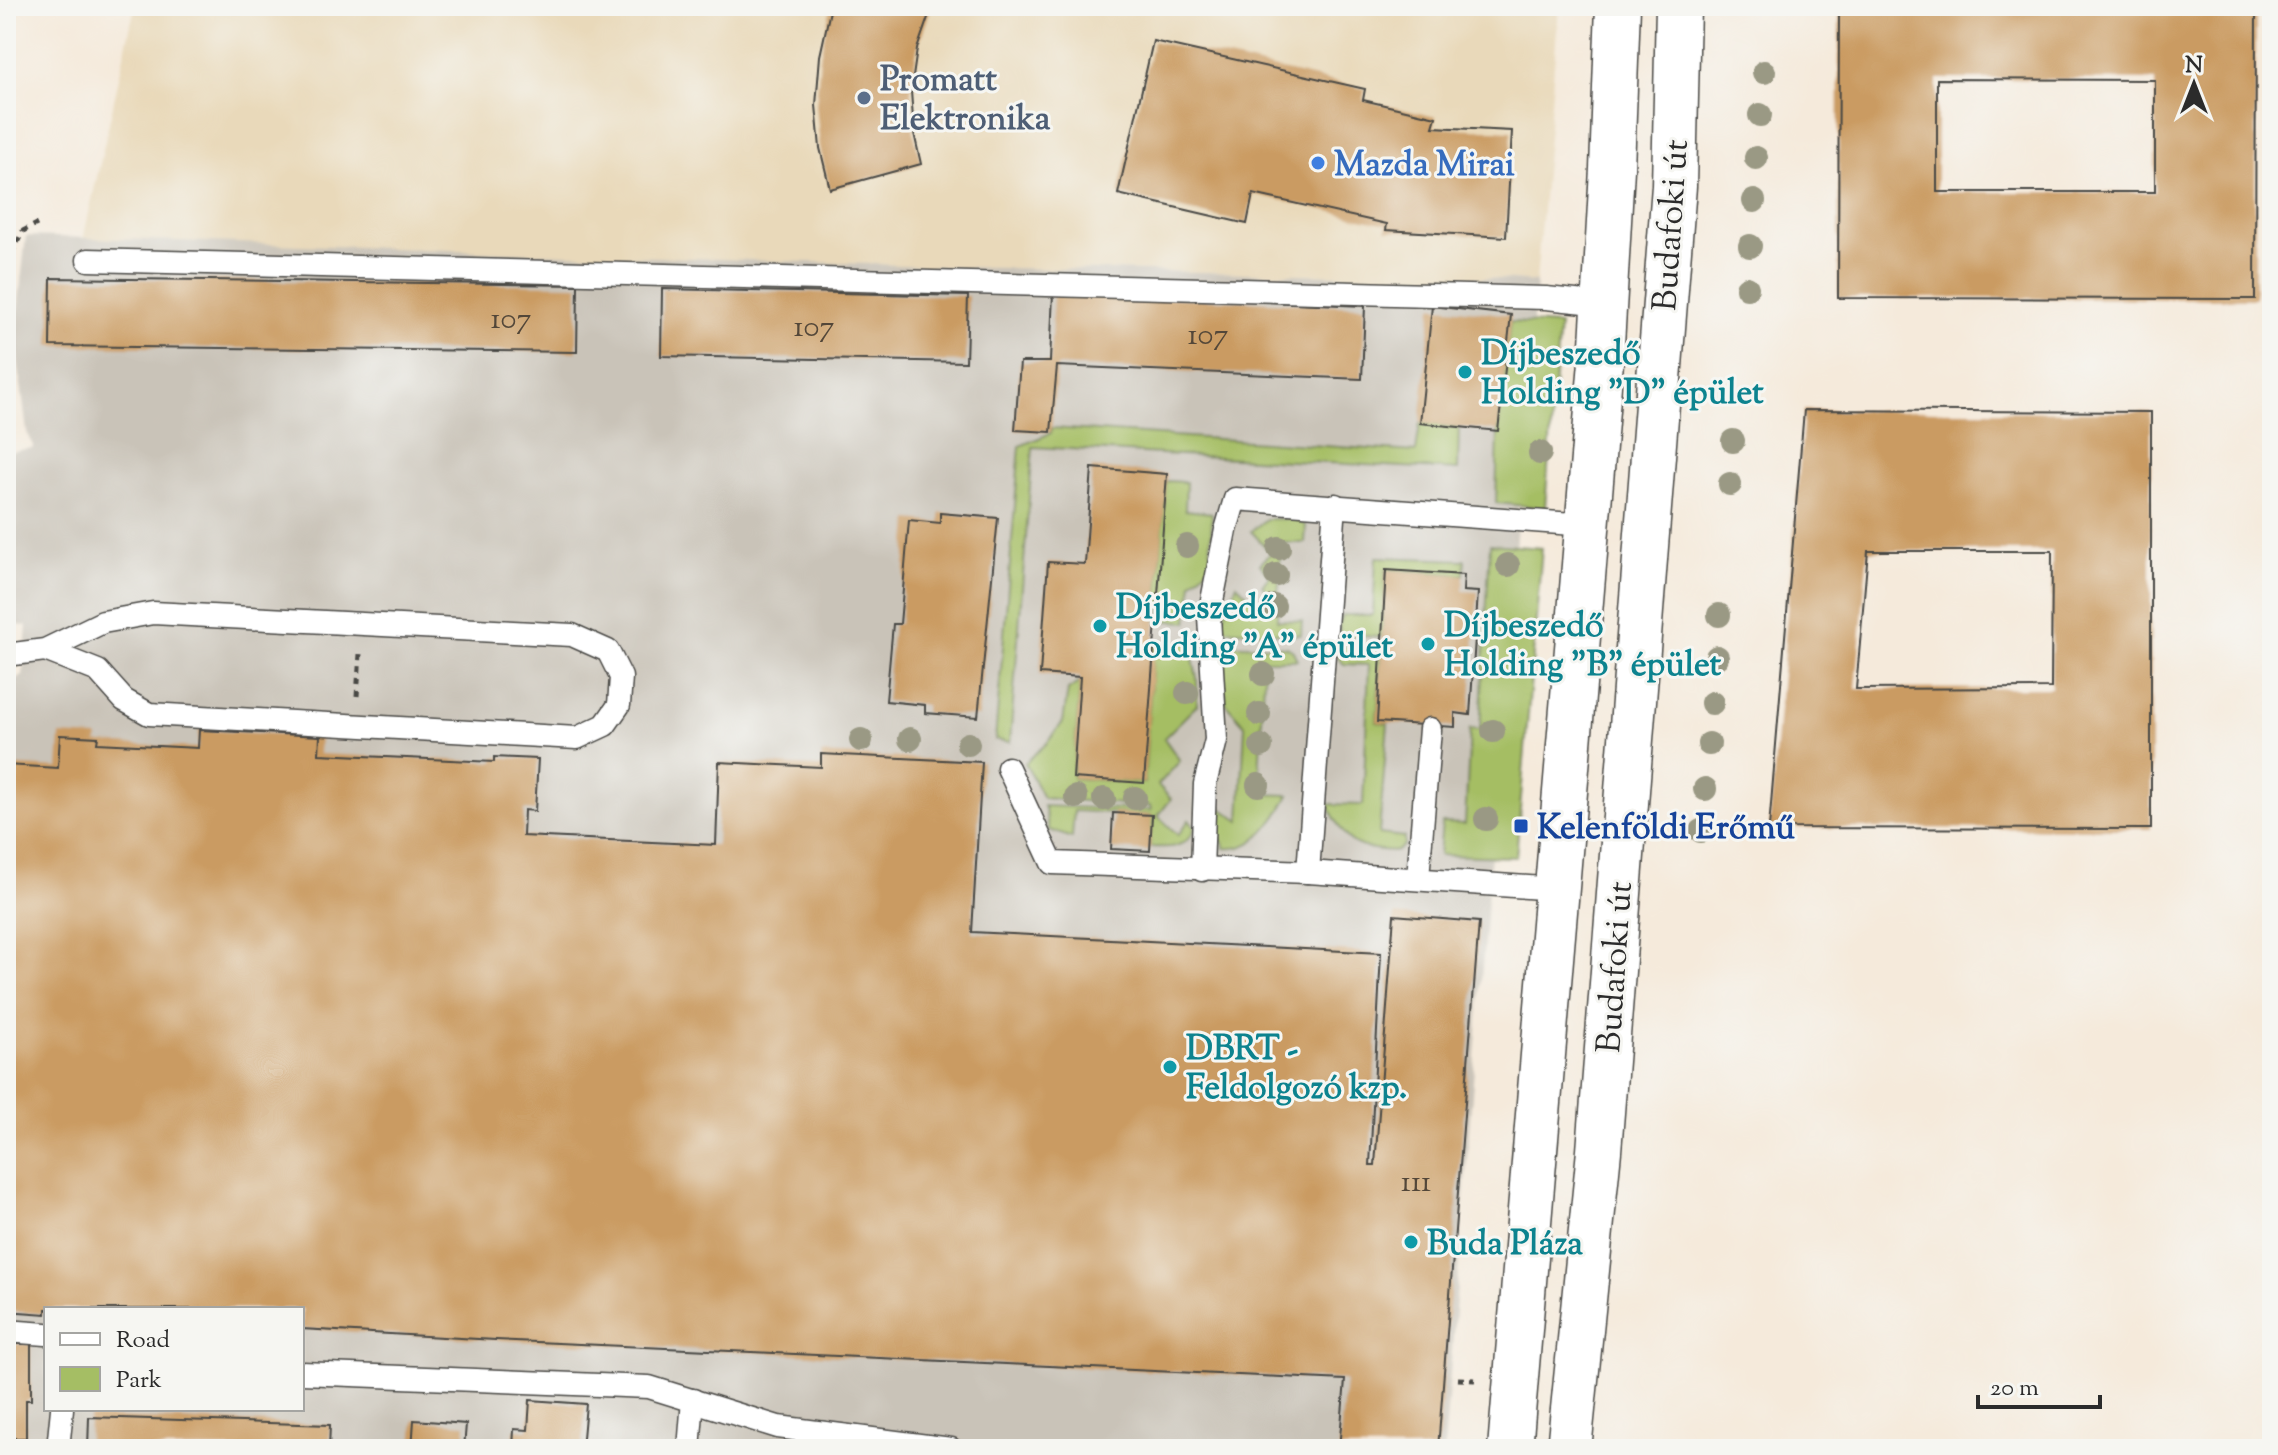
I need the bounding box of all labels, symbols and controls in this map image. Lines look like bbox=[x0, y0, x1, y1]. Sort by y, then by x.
north arrow bbox=[2154, 44, 2234, 124]
text: N bbox=[2185, 51, 2203, 83]
place label: Promatt Elektronika bbox=[880, 57, 1051, 145]
marker: Promatt Elektronika bbox=[855, 89, 873, 107]
street label: Budafoki út bbox=[1642, 137, 1703, 313]
place label: Mazda Mirai bbox=[1334, 142, 1515, 191]
marker: Mazda Mirai bbox=[1309, 154, 1327, 172]
house number: 107 bbox=[491, 299, 531, 342]
house number: 107 bbox=[794, 307, 834, 350]
house number: 107 bbox=[1188, 315, 1228, 358]
place label: Díjbeszedő Holding "D" épület bbox=[1481, 331, 1764, 419]
marker: Díjbeszedő Holding "D" épület bbox=[1456, 363, 1474, 381]
place label: Díjbeszedő Holding "A" épület bbox=[1116, 585, 1393, 673]
place label: Díjbeszedő Holding "B" épület bbox=[1444, 603, 1722, 691]
marker: Díjbeszedő Holding "A" épület bbox=[1091, 617, 1109, 635]
marker: Díjbeszedő Holding "B" épület bbox=[1419, 635, 1437, 653]
place label: Kelenföldi Erőmű bbox=[1537, 805, 1795, 854]
marker: Kelenföldi Erőmű bbox=[1512, 817, 1530, 835]
street label: Budafoki út bbox=[1586, 879, 1647, 1055]
place label: DBRT - Feldolgozó kzp. bbox=[1186, 1026, 1407, 1114]
marker: DBRT - Feldolgozó kzp. bbox=[1161, 1058, 1179, 1076]
house number: 111 bbox=[1401, 1162, 1431, 1205]
place label: Buda Pláza bbox=[1427, 1221, 1583, 1270]
marker: Buda Pláza bbox=[1402, 1233, 1420, 1251]
legend bbox=[44, 1307, 304, 1411]
text: Road bbox=[116, 1324, 170, 1358]
scale bar bbox=[1978, 1359, 2100, 1409]
text: Park bbox=[116, 1364, 162, 1398]
text: 20 m bbox=[1990, 1372, 2039, 1406]

